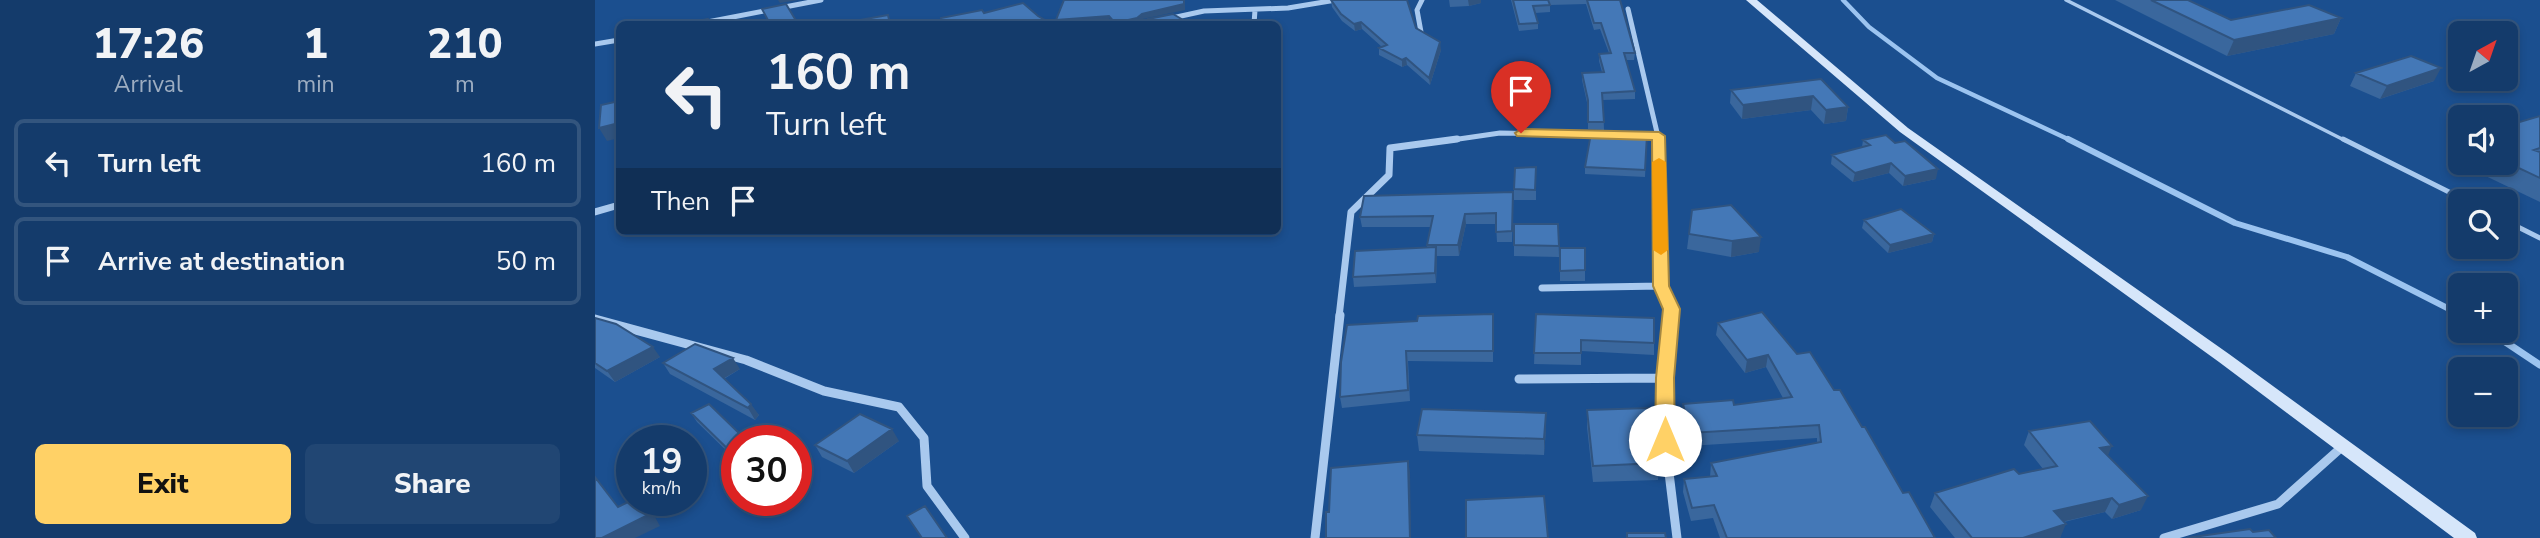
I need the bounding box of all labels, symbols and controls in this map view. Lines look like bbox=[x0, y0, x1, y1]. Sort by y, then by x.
text: 17:26 bbox=[92, 16, 204, 73]
text: 1 bbox=[303, 16, 328, 73]
text: 210 bbox=[427, 16, 503, 73]
north arrow bbox=[2448, 21, 2518, 91]
map controls bbox=[2448, 21, 2518, 427]
text: 160 m bbox=[766, 39, 910, 106]
icon: left bbox=[651, 49, 742, 140]
pin bbox=[1491, 61, 1551, 133]
text: Arrival bbox=[114, 69, 183, 100]
text: min bbox=[297, 69, 335, 100]
text: m bbox=[455, 69, 475, 100]
icon: arrive bbox=[1502, 72, 1540, 110]
text: Turn left bbox=[766, 103, 886, 146]
button: sound bbox=[2448, 105, 2518, 175]
icon: left bbox=[39, 144, 77, 182]
text: Turn left bbox=[98, 146, 201, 181]
text: 160 m bbox=[480, 146, 556, 181]
icon: arrive bbox=[724, 182, 762, 220]
text: Then bbox=[651, 184, 710, 219]
button: search bbox=[2448, 189, 2518, 259]
icon: arrive bbox=[39, 242, 77, 280]
text: Arrive at destination bbox=[98, 244, 345, 279]
text: 50 m bbox=[496, 244, 556, 279]
button: + bbox=[2448, 273, 2518, 343]
button: − bbox=[2448, 357, 2518, 427]
position arrow bbox=[1628, 403, 1702, 477]
speed limit sign: 30 bbox=[721, 425, 812, 516]
text: 19 bbox=[640, 438, 683, 485]
button: Exit bbox=[35, 444, 291, 524]
button: Share bbox=[305, 444, 560, 524]
text: km/h bbox=[642, 476, 681, 500]

